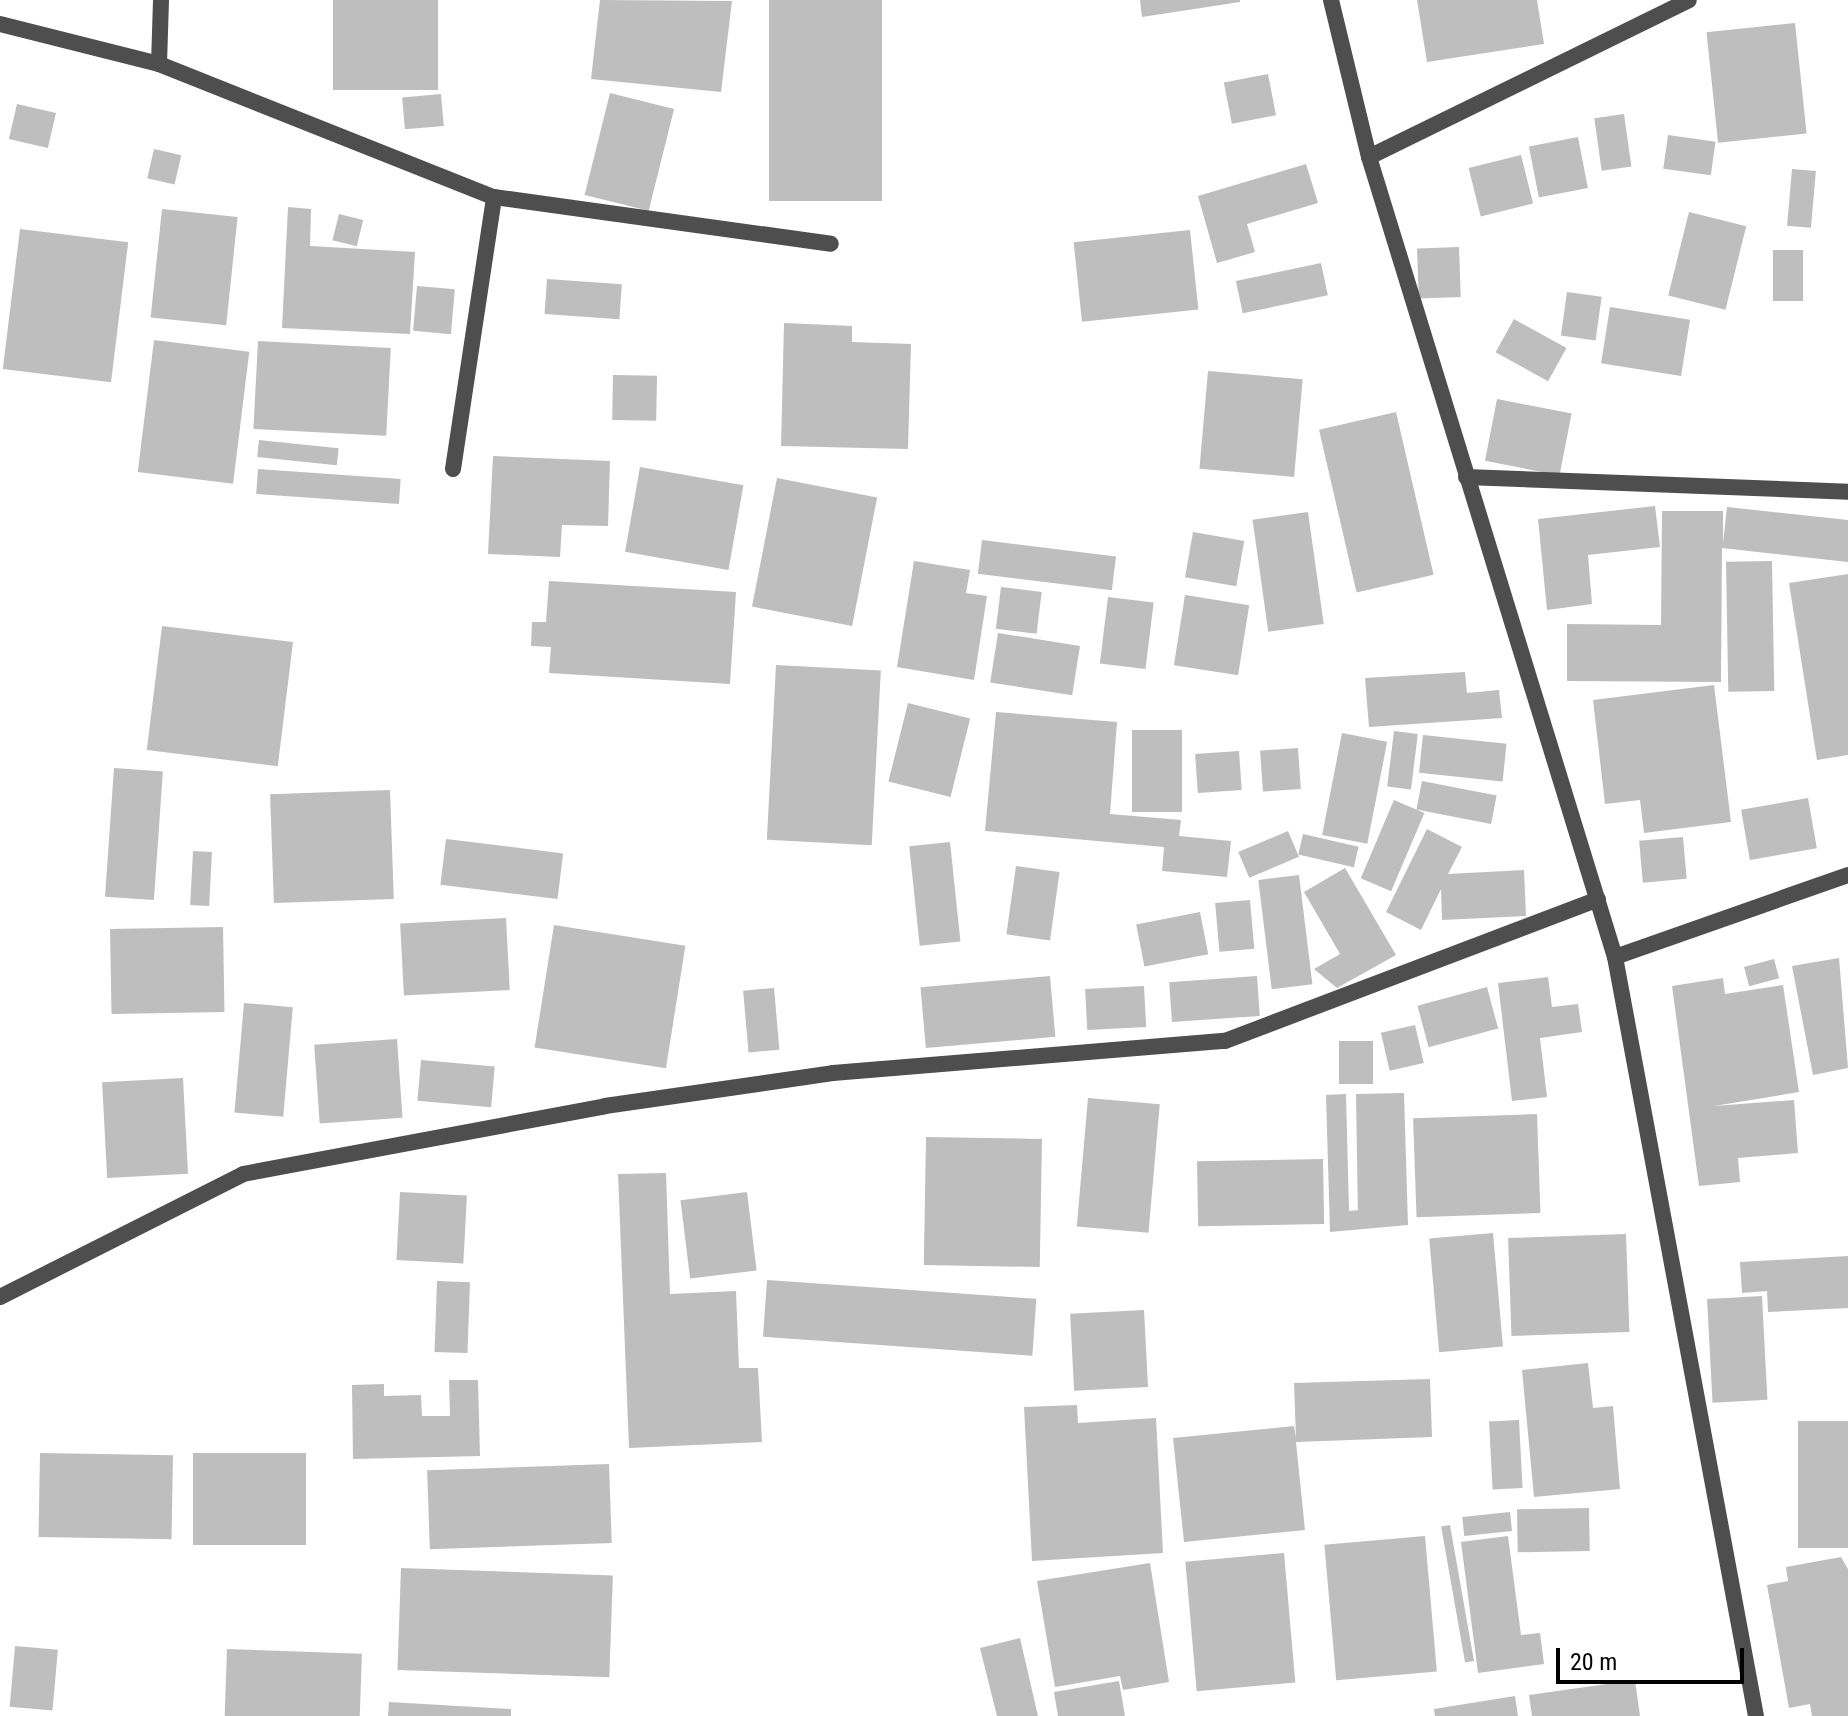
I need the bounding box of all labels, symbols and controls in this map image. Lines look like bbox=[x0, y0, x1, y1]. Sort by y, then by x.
scale bar bbox=[1560, 1632, 1748, 1682]
text: 20 m bbox=[1570, 1648, 1617, 1676]

